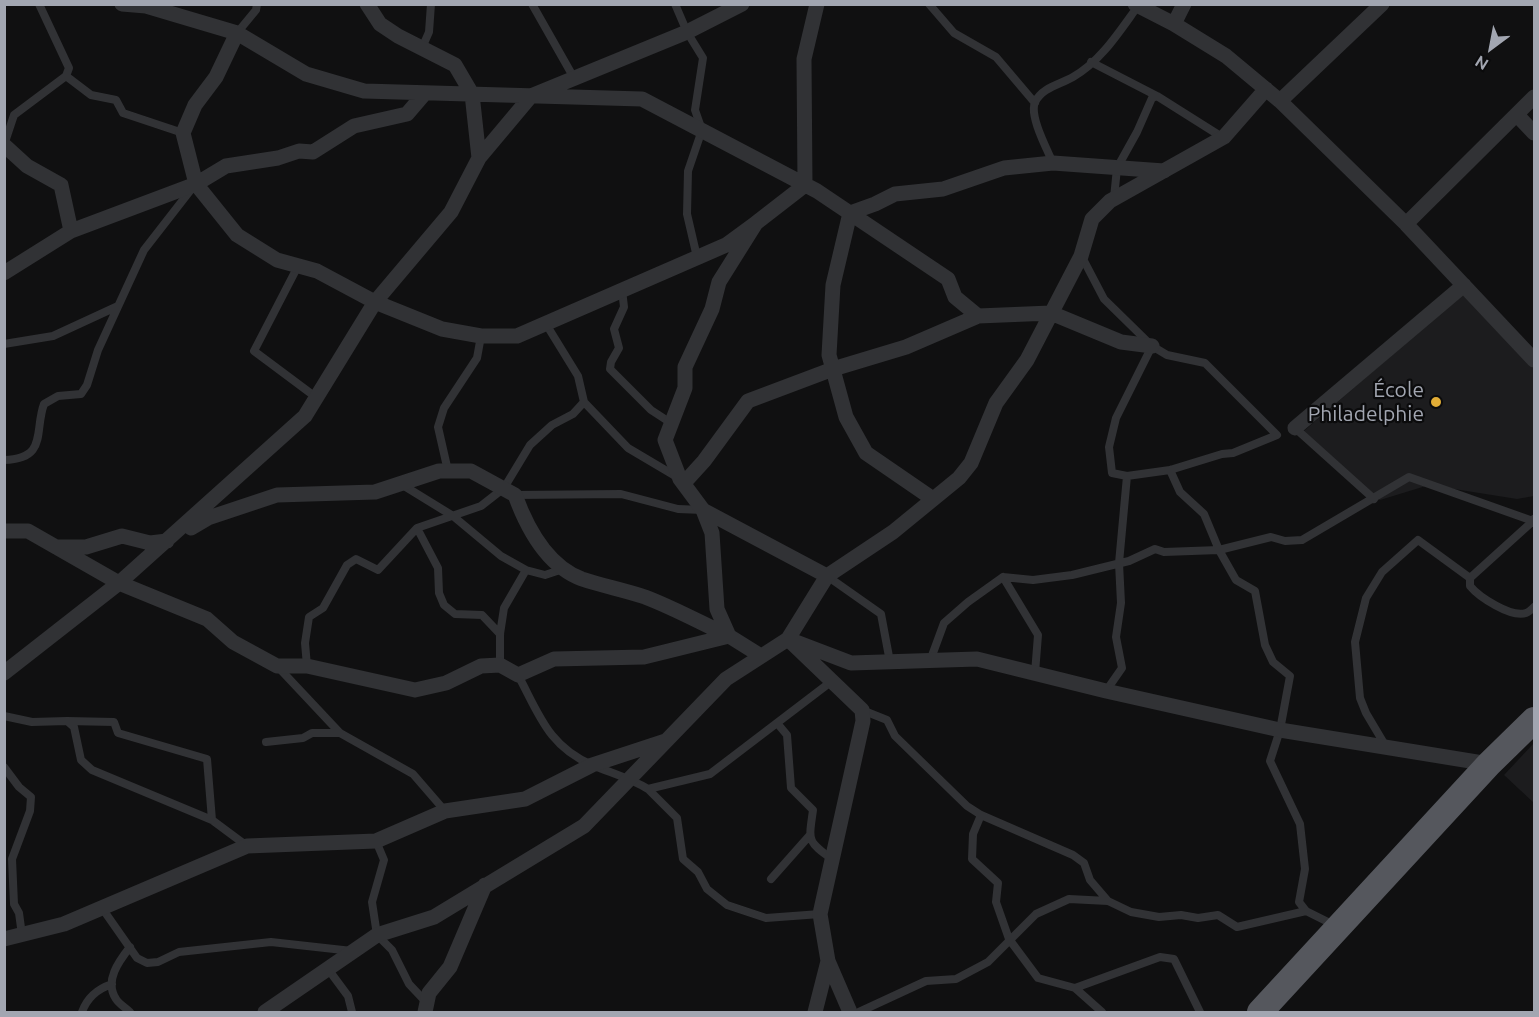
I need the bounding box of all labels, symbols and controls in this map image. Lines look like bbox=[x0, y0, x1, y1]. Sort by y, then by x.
north arrow bbox=[1461, 18, 1521, 78]
text: N bbox=[1472, 52, 1491, 74]
place label: École Philadelphie bbox=[1308, 377, 1424, 427]
marker: École Philadelphie bbox=[1429, 395, 1443, 409]

